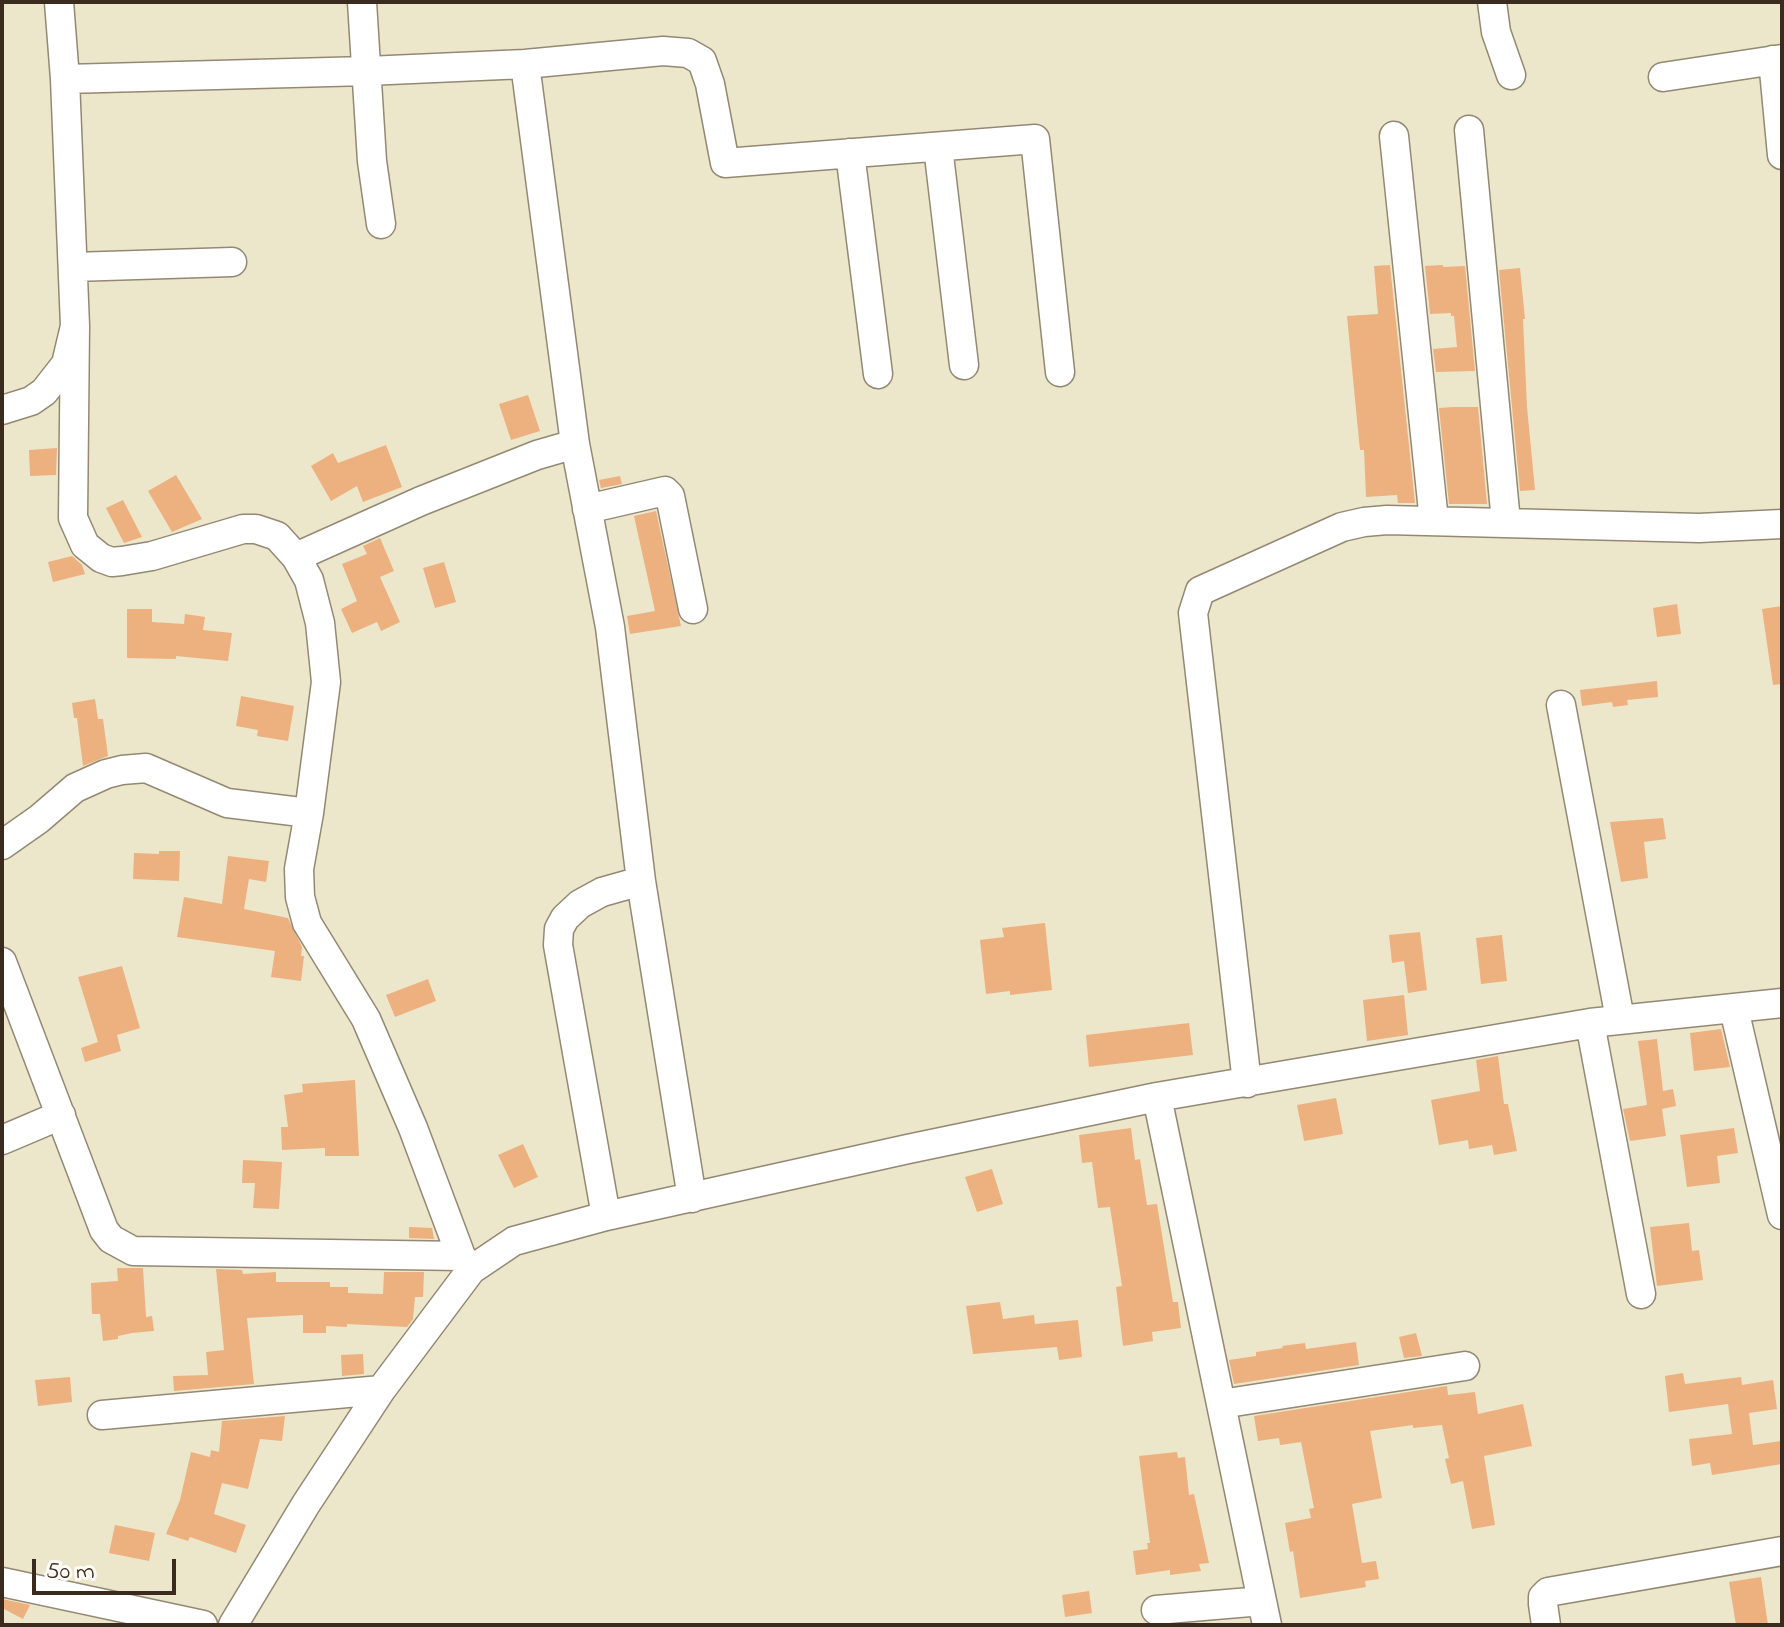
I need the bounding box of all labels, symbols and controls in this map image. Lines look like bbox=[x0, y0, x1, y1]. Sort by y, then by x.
scale bar bbox=[36, 1543, 180, 1593]
text: 50 m bbox=[46, 1555, 95, 1590]

